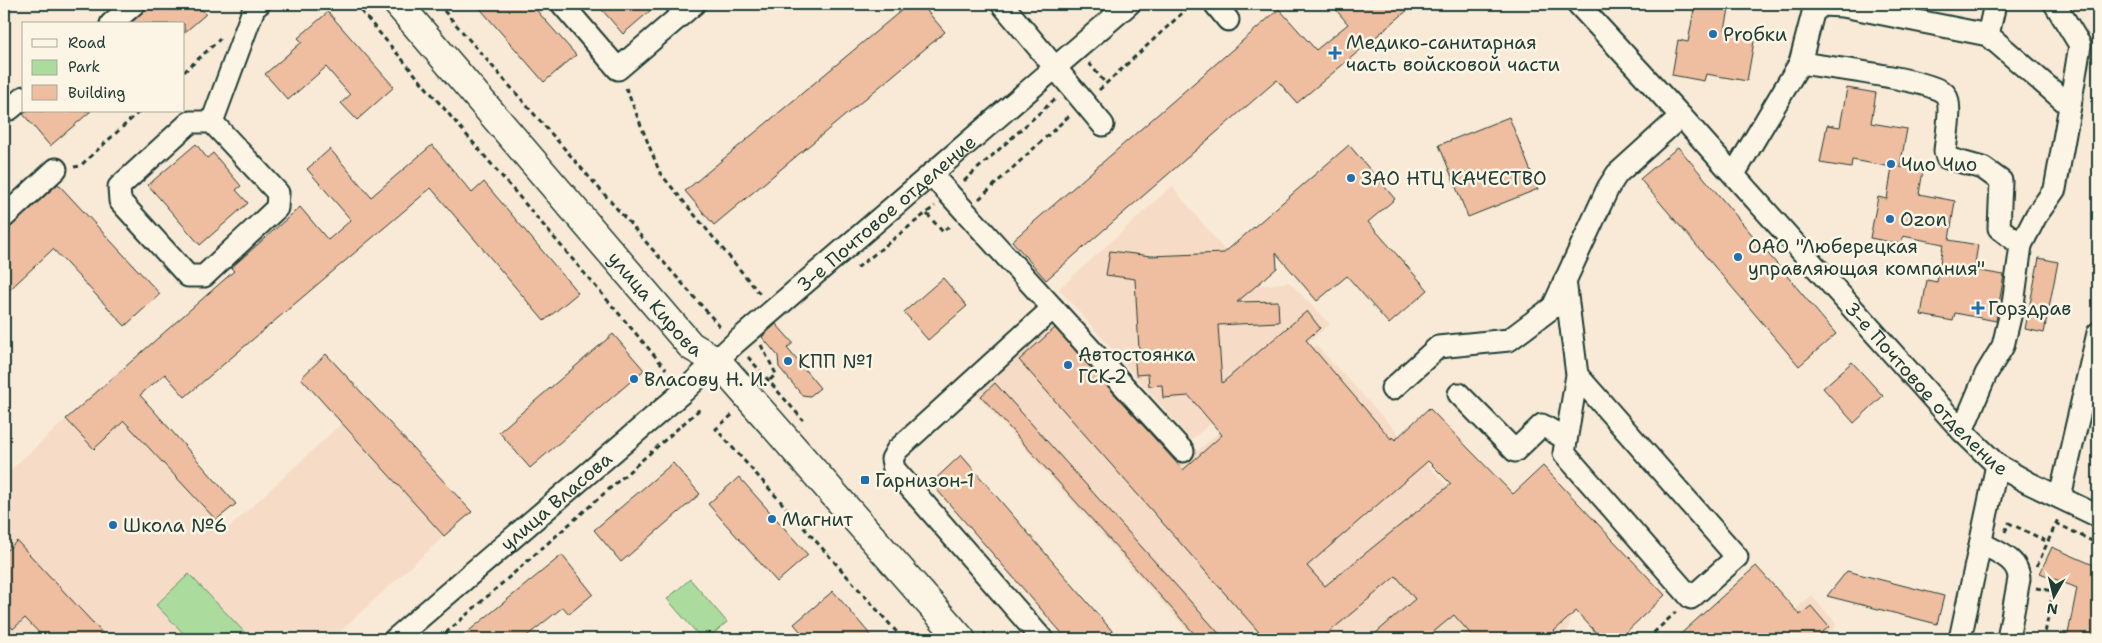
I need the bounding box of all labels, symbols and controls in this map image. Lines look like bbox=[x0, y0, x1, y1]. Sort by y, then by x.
legend bbox=[22, 22, 185, 112]
place label: Proбки bbox=[1723, 22, 1787, 47]
marker: Proбки bbox=[1707, 28, 1719, 40]
place label: Медико-санитарная часть войсковой части bbox=[1346, 30, 1560, 77]
text: Road bbox=[68, 33, 106, 53]
marker: Медико-санитарная часть войсковой части bbox=[1328, 46, 1342, 60]
text: Park bbox=[68, 57, 100, 77]
text: Building bbox=[68, 83, 125, 103]
street label: 3-е Почтовое отделение bbox=[791, 129, 981, 297]
place label: Чио Чио bbox=[1901, 152, 1977, 177]
marker: Чио Чио bbox=[1885, 158, 1897, 170]
place label: ЗАО НТЦ КАЧЕСТВО bbox=[1361, 166, 1547, 191]
marker: ЗАО НТЦ КАЧЕСТВО bbox=[1345, 172, 1357, 184]
place label: Ozon bbox=[1900, 207, 1947, 232]
marker: Ozon bbox=[1884, 213, 1896, 225]
place label: ОАО "Люберецкая управляющая компания" bbox=[1748, 234, 1985, 281]
street label: улица Кирова bbox=[603, 246, 707, 362]
marker: ОАО "Люберецкая управляющая компания" bbox=[1732, 251, 1744, 263]
street label: 3-е Почтовое отделение bbox=[1840, 296, 2012, 481]
place label: Горздрав bbox=[1988, 296, 2071, 321]
marker: Горздрав bbox=[1972, 302, 1984, 314]
place label: Автостоянка ГСК-2 bbox=[1078, 342, 1196, 389]
place label: КПП №1 bbox=[798, 349, 873, 374]
marker: КПП №1 bbox=[782, 355, 794, 367]
marker: Автостоянка ГСК-2 bbox=[1062, 359, 1074, 371]
place label: Власову Н. И. bbox=[644, 367, 768, 392]
marker: Власову Н. И. bbox=[628, 373, 640, 385]
street label: улица Власова bbox=[495, 446, 617, 556]
place label: Гарнизон-1 bbox=[875, 468, 975, 493]
marker: Гарнизон-1 bbox=[859, 474, 871, 486]
place label: Магнит bbox=[782, 507, 853, 532]
place label: Школа №6 bbox=[123, 513, 227, 538]
marker: Магнит bbox=[766, 513, 778, 525]
marker: Школа №6 bbox=[107, 519, 119, 531]
north arrow bbox=[2030, 570, 2080, 620]
text: N bbox=[2045, 599, 2059, 619]

